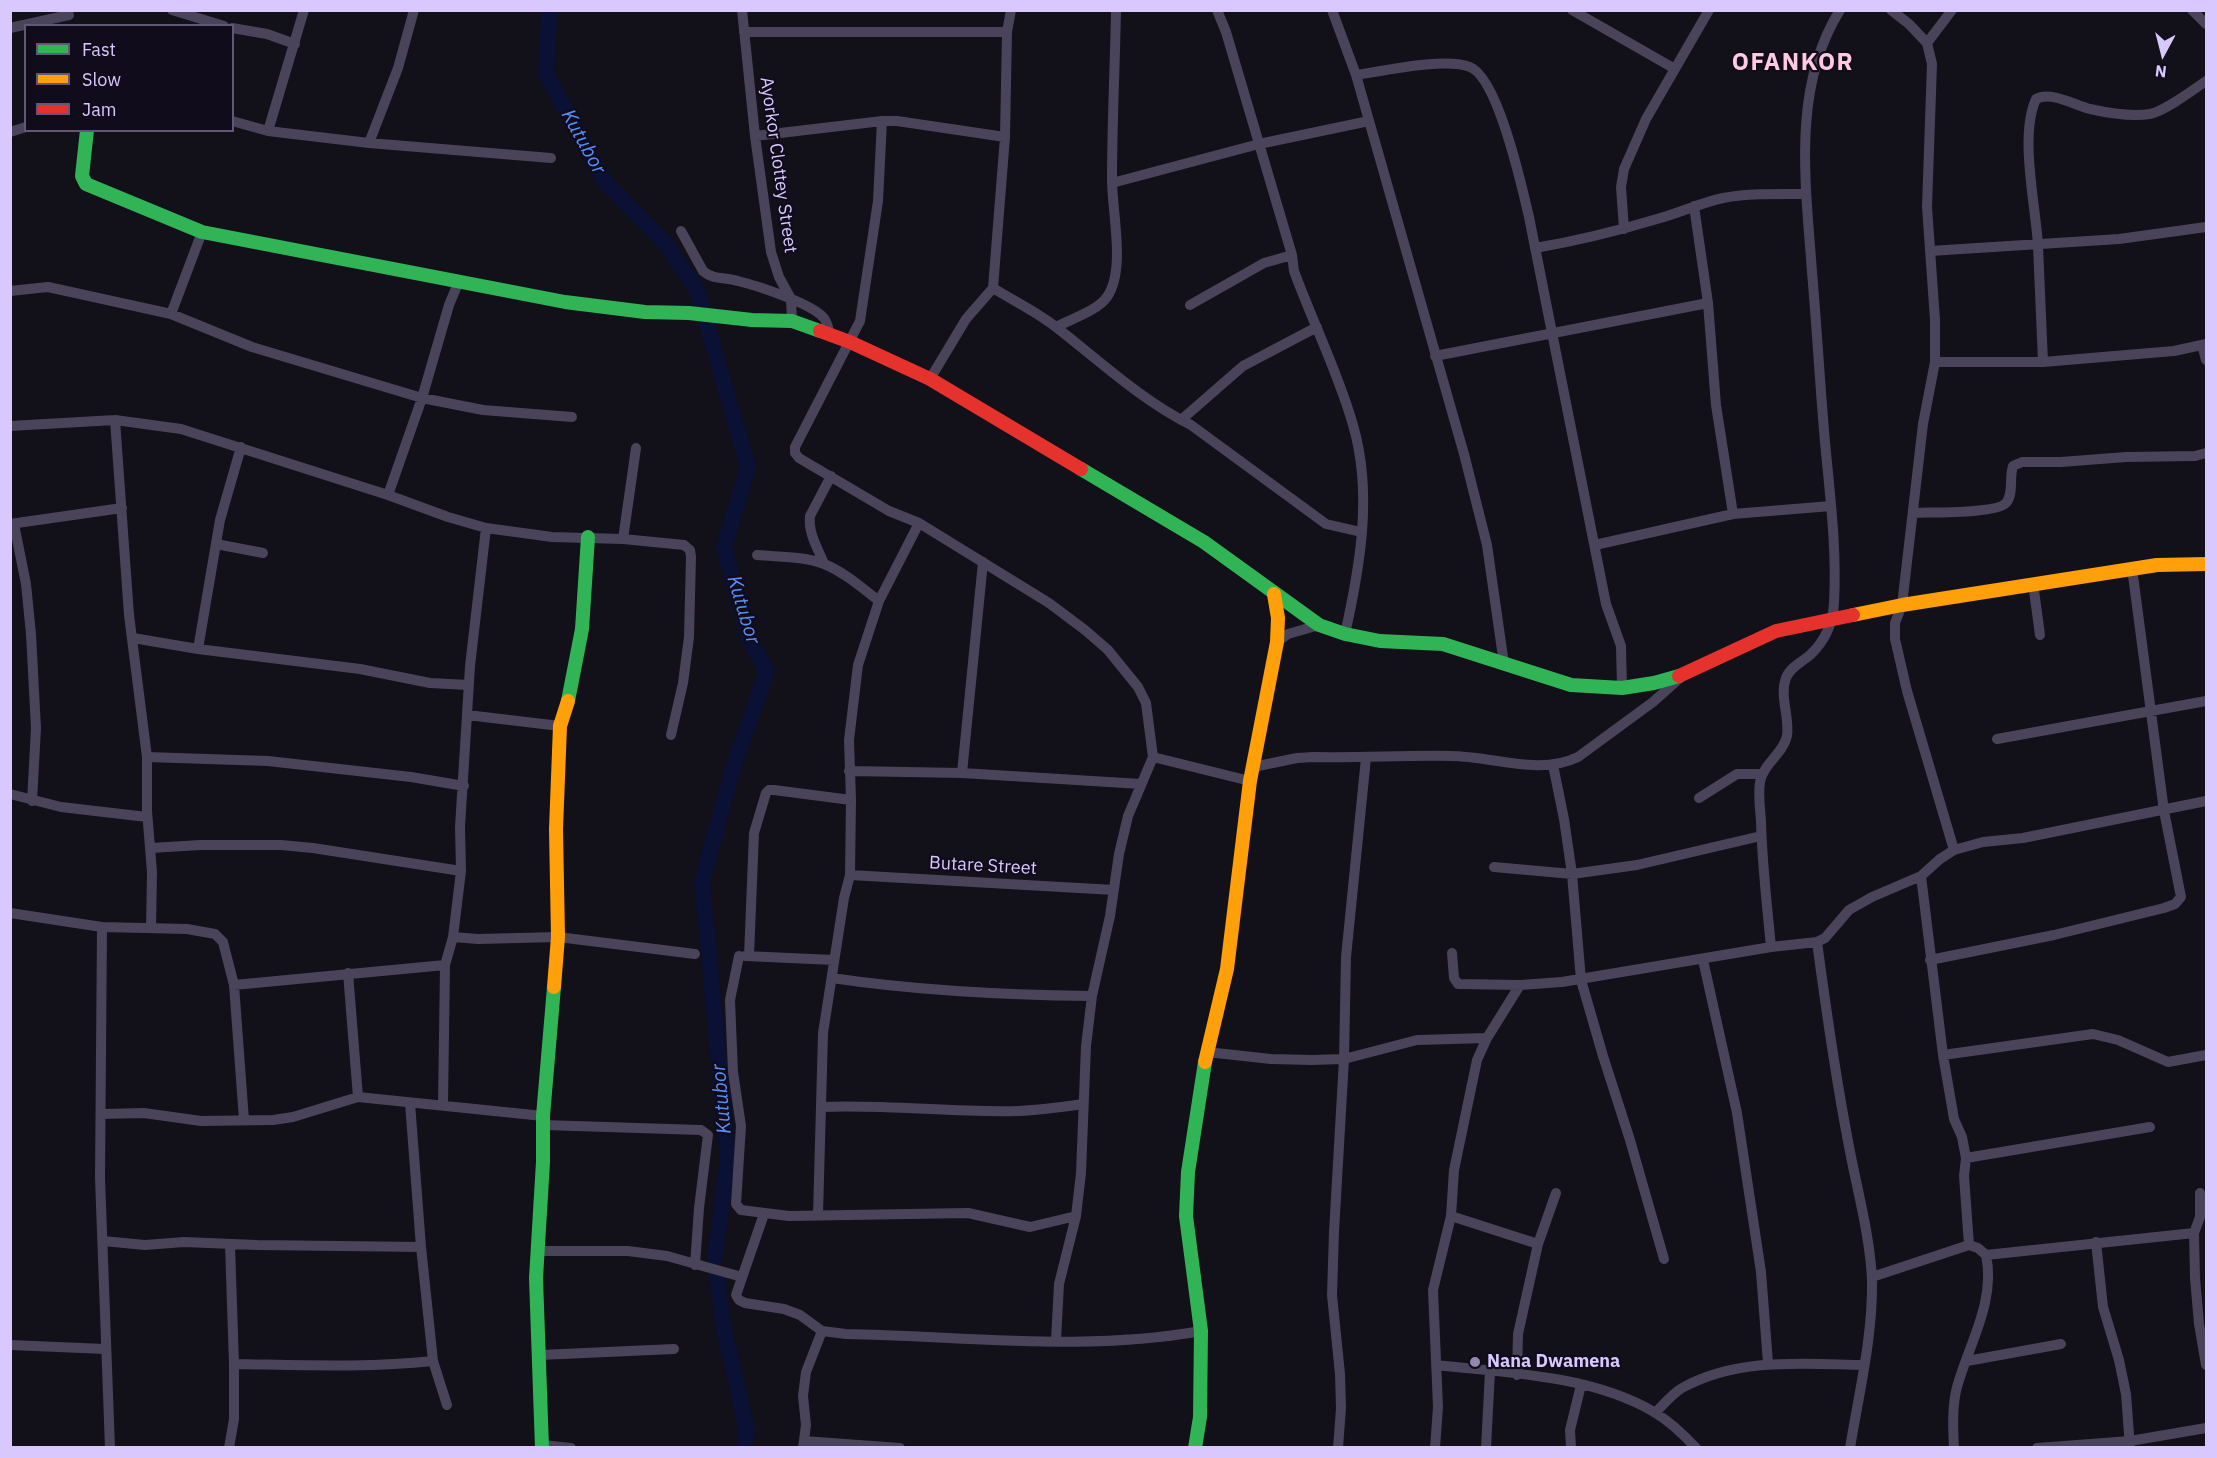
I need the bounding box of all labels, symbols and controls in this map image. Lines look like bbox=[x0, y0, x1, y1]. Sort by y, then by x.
legend bbox=[24, 24, 234, 132]
north arrow bbox=[2133, 24, 2193, 84]
text: Fast bbox=[82, 38, 116, 61]
district label: OFANKOR bbox=[1732, 49, 1854, 77]
text: N bbox=[2154, 61, 2168, 82]
text: Slow bbox=[82, 68, 121, 91]
street label: Ayorkor Clottey Street bbox=[755, 75, 801, 255]
text: Jam bbox=[82, 98, 117, 121]
water label: Kutubor bbox=[555, 105, 611, 179]
water label: Kutubor bbox=[721, 573, 765, 647]
street label: Butare Street bbox=[929, 852, 1037, 880]
water label: Kutubor bbox=[707, 1063, 737, 1135]
place label: Nana Dwamena bbox=[1487, 1351, 1620, 1373]
marker: Nana Dwamena bbox=[1468, 1355, 1482, 1369]

